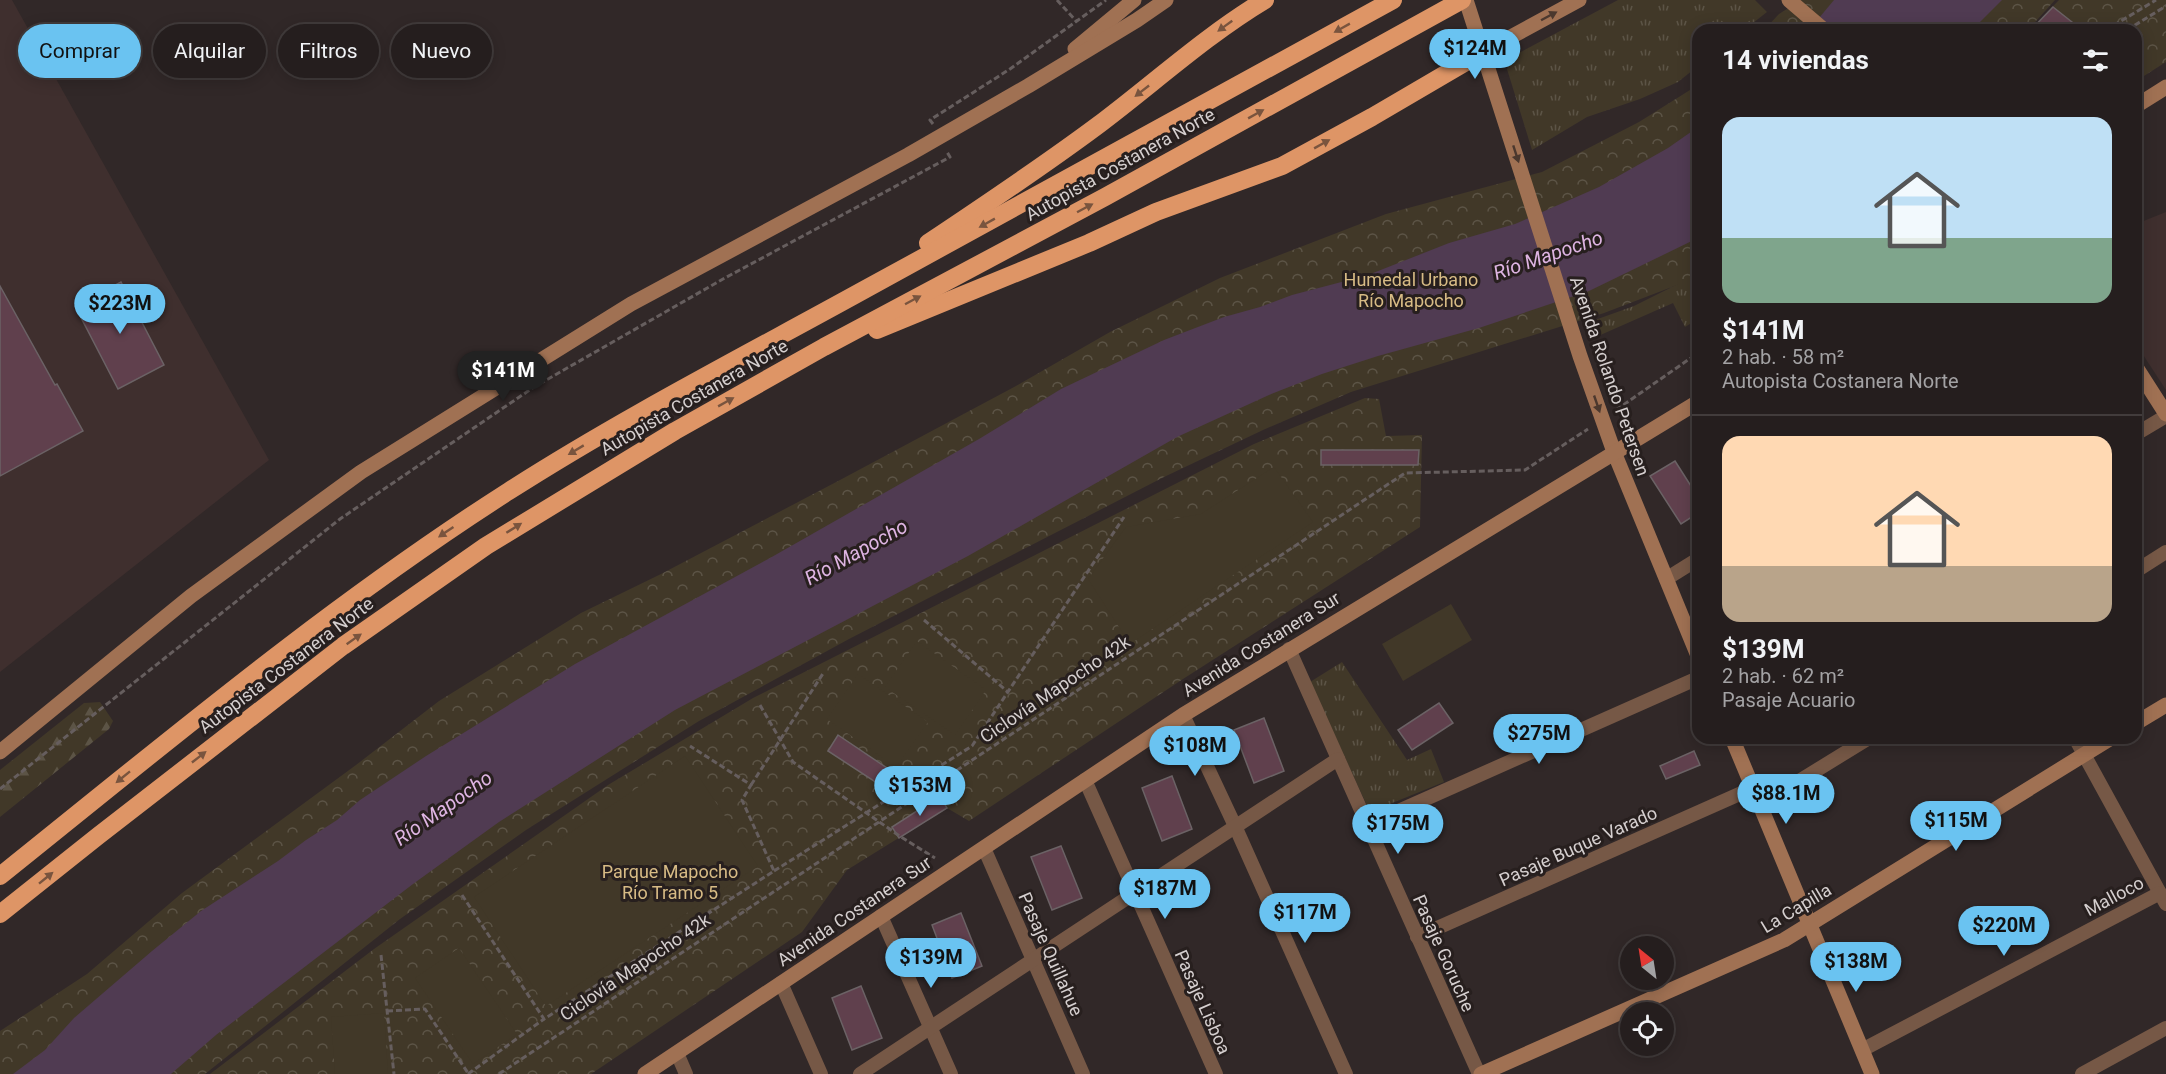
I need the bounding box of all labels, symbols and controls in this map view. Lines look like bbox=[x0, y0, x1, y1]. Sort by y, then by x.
one-way arrow bbox=[1541, 11, 1558, 21]
one-way arrow bbox=[1218, 20, 1234, 32]
one-way arrow bbox=[1333, 23, 1350, 33]
chip: Comprar bbox=[18, 24, 141, 78]
chip: Alquilar bbox=[153, 24, 266, 78]
chip: Filtros bbox=[278, 24, 379, 78]
chip: Nuevo bbox=[391, 24, 492, 78]
pin: $124M bbox=[1433, 29, 1517, 80]
text: $124M bbox=[1443, 36, 1507, 60]
icon: filters bbox=[2079, 44, 2112, 77]
text: 14 viviendas bbox=[1722, 45, 1869, 75]
one-way arrow bbox=[1134, 85, 1150, 97]
street label: Autopista Costanera Norte bbox=[1022, 103, 1218, 225]
one-way arrow bbox=[1248, 109, 1265, 119]
one-way arrow bbox=[1314, 139, 1330, 150]
one-way arrow bbox=[1511, 145, 1521, 163]
icon: home bbox=[1863, 156, 1971, 264]
one-way arrow bbox=[1077, 203, 1094, 213]
one-way arrow bbox=[978, 218, 995, 228]
water label: Río Mapocho bbox=[1490, 225, 1606, 285]
park label: Humedal Urbano Río Mapocho bbox=[1344, 269, 1478, 311]
street label: Avenida Rolando Petersen bbox=[1566, 273, 1654, 479]
pin: $223M bbox=[78, 284, 162, 335]
text: $223M bbox=[88, 291, 152, 315]
one-way arrow bbox=[905, 295, 922, 305]
text: $141M bbox=[1722, 315, 1804, 345]
street label: Autopista Costanera Norte bbox=[597, 335, 791, 459]
text: 2 hab. · 58 m² bbox=[1722, 345, 1844, 369]
pin: $141M bbox=[461, 351, 545, 402]
text: $141M bbox=[471, 358, 535, 382]
text: Autopista Costanera Norte bbox=[1722, 369, 1959, 393]
one-way arrow bbox=[1592, 395, 1602, 413]
one-way arrow bbox=[718, 397, 735, 407]
one-way arrow bbox=[568, 444, 585, 455]
icon: home bbox=[1863, 475, 1971, 583]
water label: Río Mapocho bbox=[800, 514, 912, 590]
one-way arrow bbox=[506, 523, 522, 534]
one-way arrow bbox=[438, 526, 454, 537]
street label: Avenida Costanera Sur bbox=[1179, 587, 1343, 701]
street label: Autopista Costanera Norte bbox=[195, 593, 377, 737]
street label: Ciclovía Mapocho 42k bbox=[976, 630, 1135, 747]
one-way arrow bbox=[345, 633, 361, 645]
text: $139M bbox=[1722, 634, 1804, 664]
text: 2 hab. · 62 m² bbox=[1722, 664, 1844, 688]
text: Pasaje Acuario bbox=[1722, 688, 1855, 712]
pin: $275M bbox=[1497, 714, 1581, 765]
text: $275M bbox=[1507, 721, 1571, 745]
pin: $108M bbox=[1153, 726, 1237, 777]
text: $108M bbox=[1163, 733, 1227, 757]
one-way arrow bbox=[191, 751, 206, 763]
water label: Río Mapocho bbox=[389, 765, 497, 851]
pin: $153M bbox=[878, 766, 962, 817]
one-way arrow bbox=[116, 770, 131, 782]
text: $153M bbox=[888, 773, 952, 797]
pin: $88.1M bbox=[1737, 774, 1835, 825]
text: $88.1M bbox=[1751, 781, 1821, 805]
pin: $115M bbox=[1914, 801, 1998, 852]
street label: Pasaje Buque Varado bbox=[1496, 802, 1660, 890]
pin: $175M bbox=[1356, 804, 1440, 855]
text: $115M bbox=[1924, 808, 1988, 832]
text: $175M bbox=[1366, 811, 1430, 835]
street label: Avenida Costanera Sur bbox=[773, 852, 935, 970]
park label: Parque Mapocho Río Tramo 5 bbox=[602, 861, 738, 903]
pin: $187M bbox=[1123, 869, 1207, 920]
one-way arrow bbox=[38, 872, 53, 884]
street label: Malloco bbox=[2081, 872, 2147, 920]
text: $187M bbox=[1133, 876, 1197, 900]
street label: La Capilla bbox=[1757, 879, 1835, 937]
street label: Pasaje Quillahue bbox=[1014, 889, 1088, 1019]
street label: Pasaje Goruche bbox=[1409, 891, 1479, 1015]
pin: $117M bbox=[1263, 893, 1347, 944]
text: $117M bbox=[1273, 900, 1337, 924]
pin: $220M bbox=[1962, 906, 2046, 957]
street label: Ciclovía Mapocho 42k bbox=[556, 908, 715, 1025]
text: $220M bbox=[1972, 913, 2036, 937]
north arrow bbox=[1620, 936, 1674, 990]
map controls bbox=[1620, 936, 1674, 1056]
pin: $139M bbox=[889, 938, 973, 989]
pin: $138M bbox=[1814, 942, 1898, 993]
text: $139M bbox=[899, 945, 963, 969]
street label: Pasaje Lisboa bbox=[1171, 947, 1235, 1057]
text: $138M bbox=[1824, 949, 1888, 973]
button: locate bbox=[1620, 1002, 1674, 1056]

